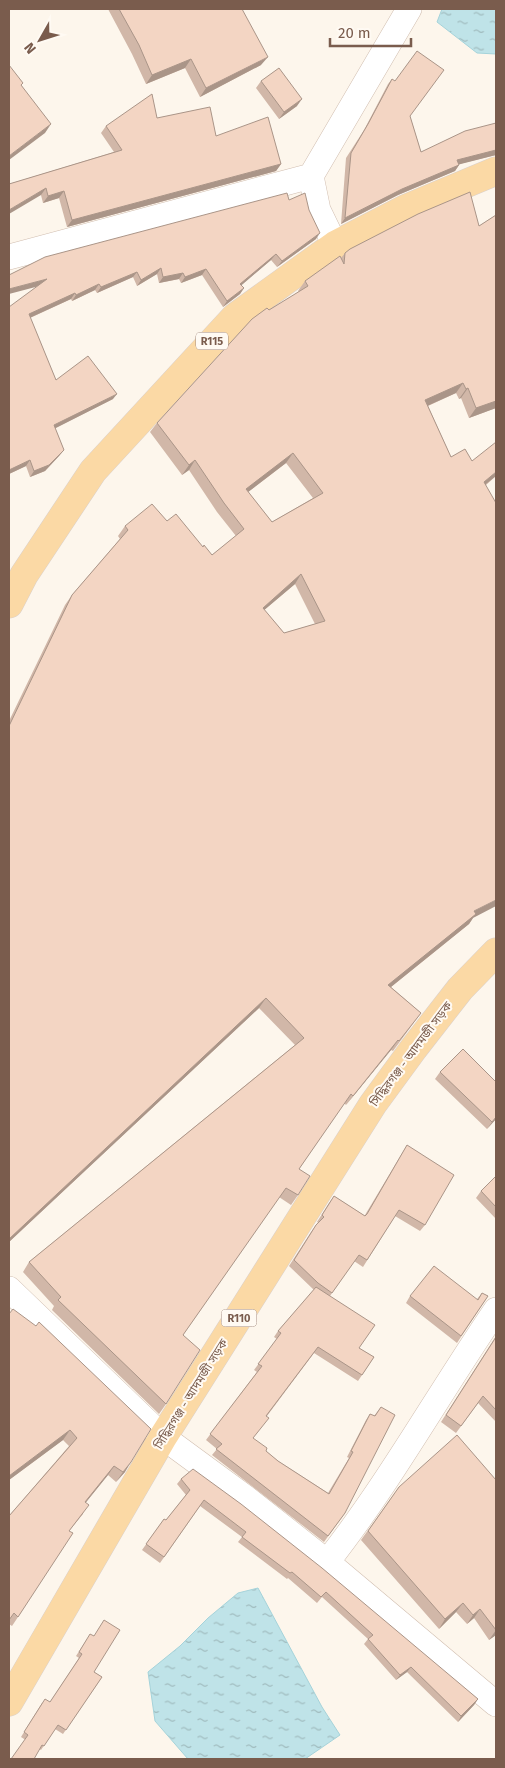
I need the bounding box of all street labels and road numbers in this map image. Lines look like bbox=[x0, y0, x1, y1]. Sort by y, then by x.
road number: R115 bbox=[196, 332, 228, 350]
street label: সিদ্ধিরগঞ্জ - আদমজী সড়ক bbox=[366, 998, 455, 1110]
road number: R110 bbox=[222, 1310, 256, 1326]
street label: সিদ্ধিরগঞ্জ - আদমজী সড়ক bbox=[150, 1336, 231, 1452]

